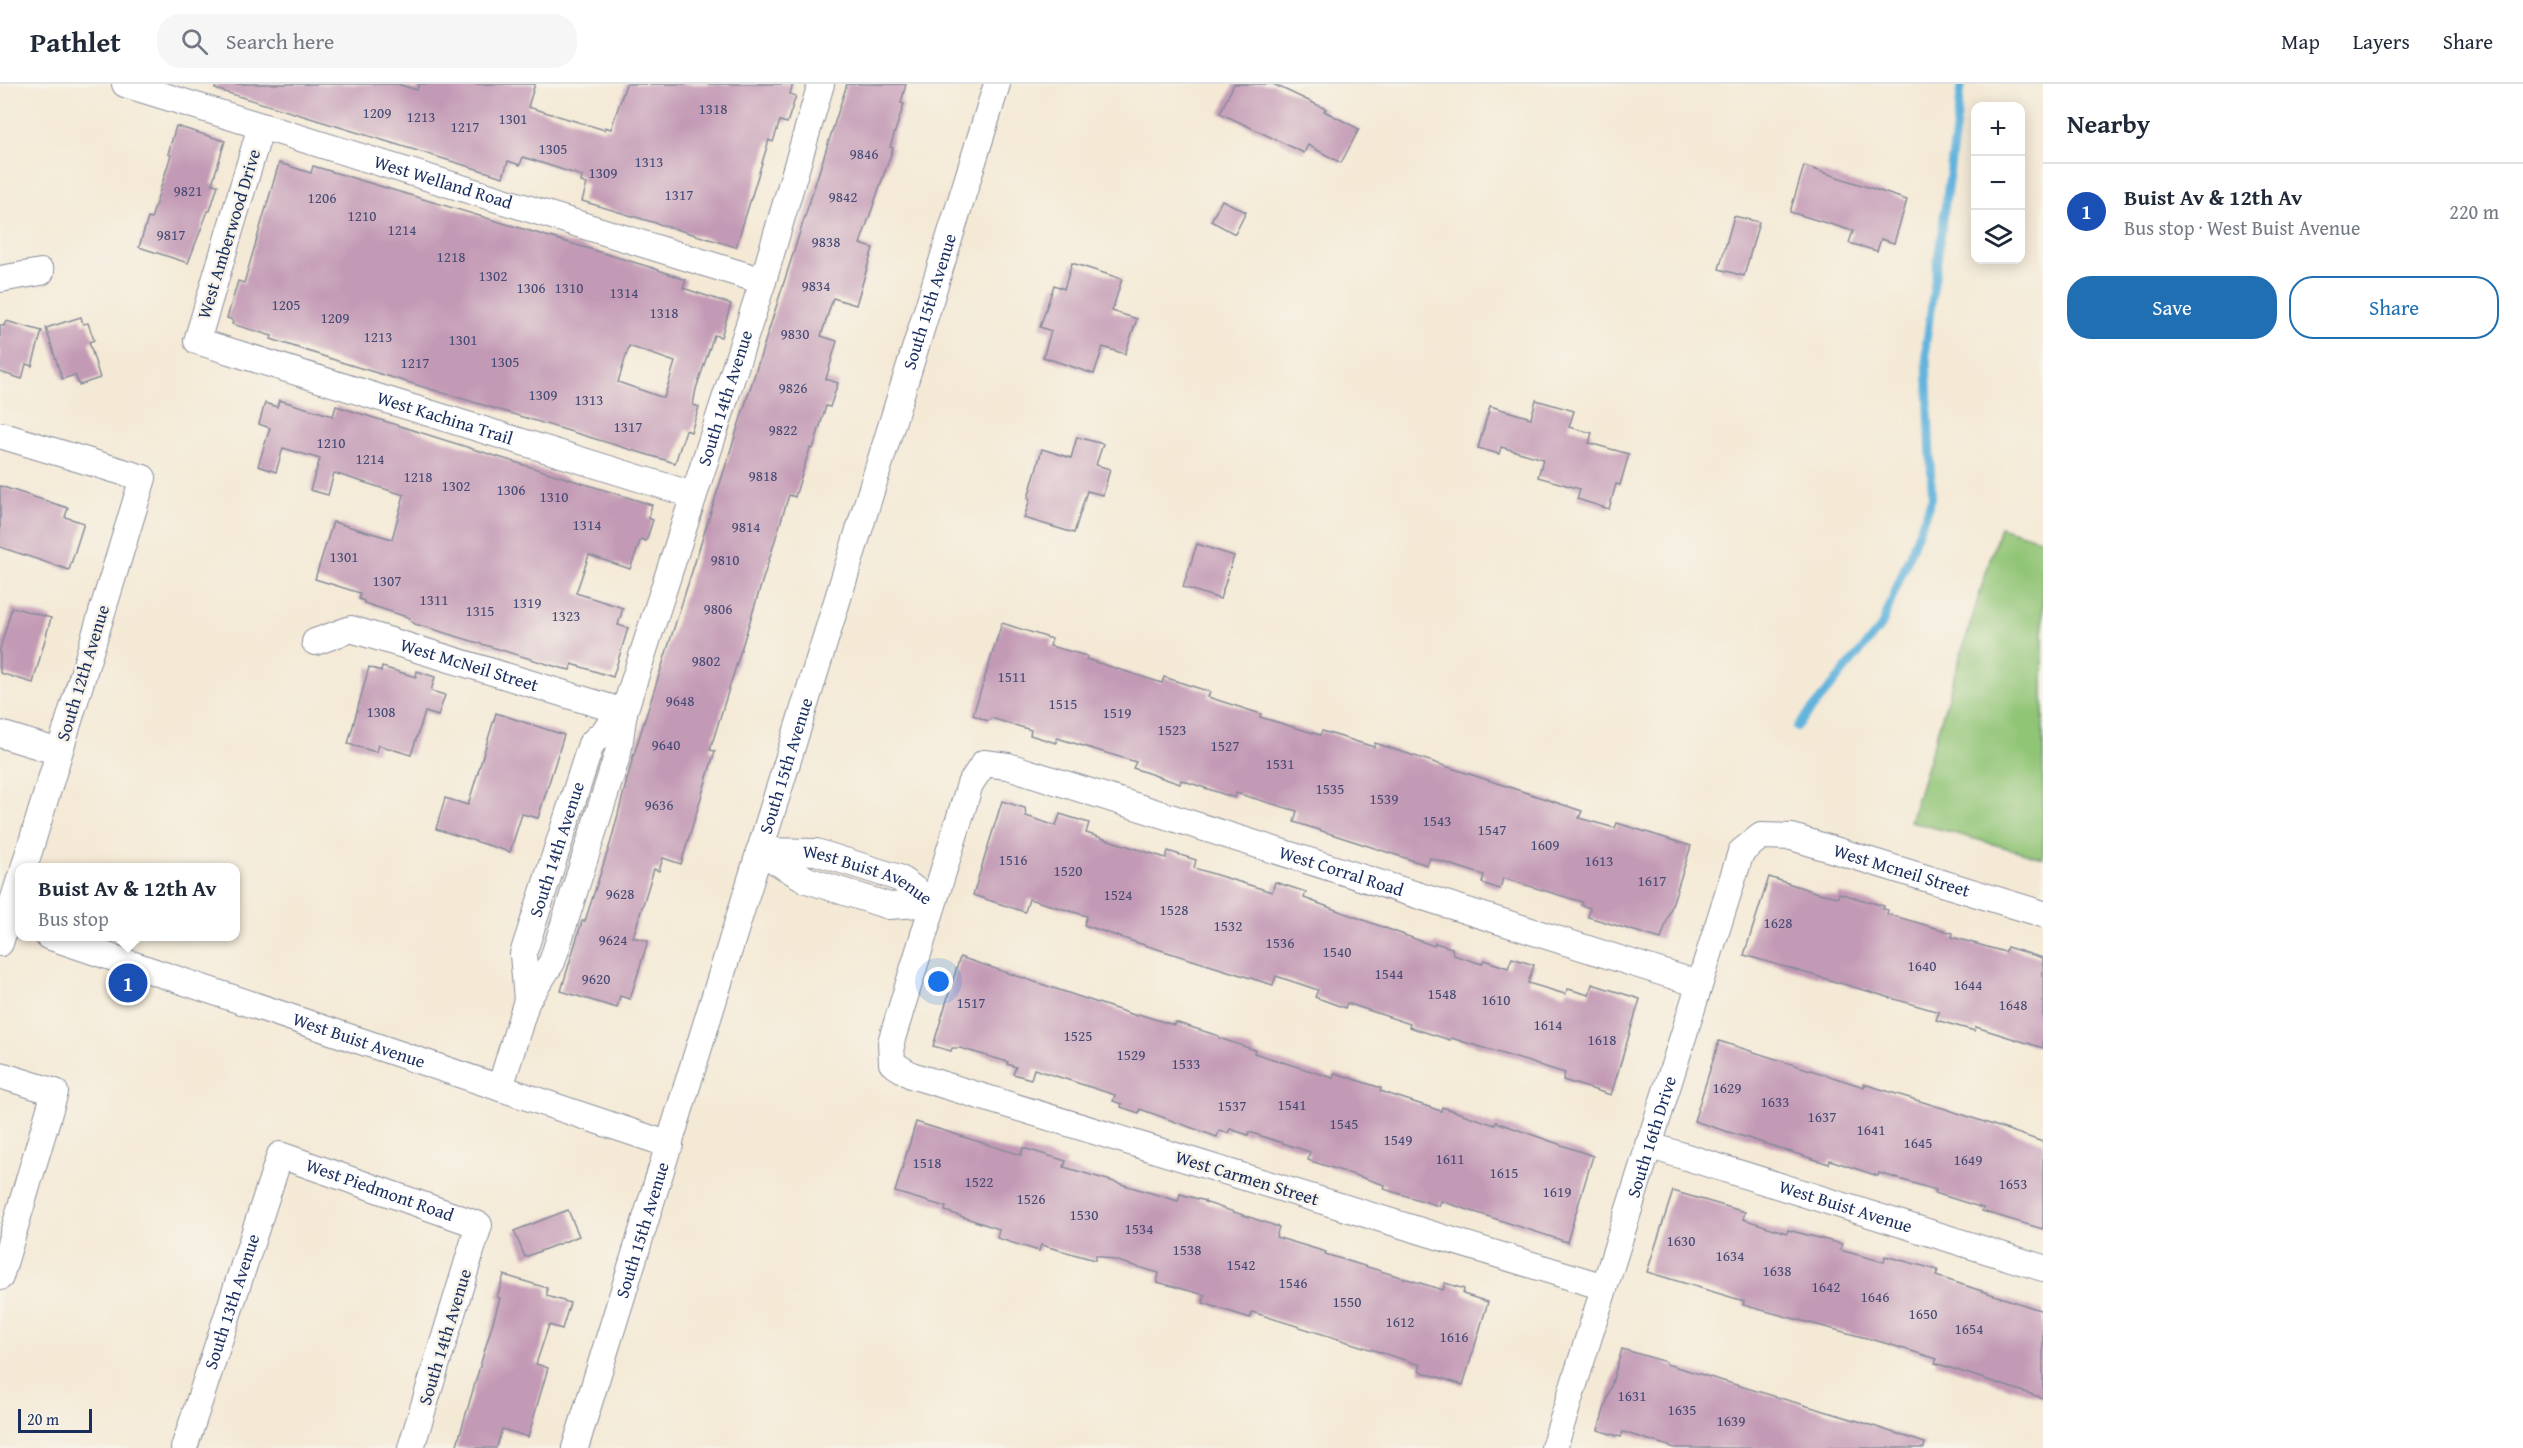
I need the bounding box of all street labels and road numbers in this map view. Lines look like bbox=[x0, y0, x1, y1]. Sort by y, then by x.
street label: West Amberwood Drive bbox=[190, 146, 267, 322]
street label: West Welland Road bbox=[371, 148, 516, 216]
street label: South 15th Avenue bbox=[895, 230, 963, 373]
street label: South 14th Avenue bbox=[690, 327, 759, 469]
street label: West Kachina Trail bbox=[374, 384, 517, 451]
street label: South 12th Avenue bbox=[49, 601, 116, 744]
street label: West McNeil Street bbox=[397, 631, 543, 698]
street label: South 15th Avenue bbox=[752, 694, 819, 837]
street label: South 14th Avenue bbox=[522, 778, 591, 921]
street label: West Mcneil Street bbox=[1830, 837, 1974, 904]
street label: West Buist Avenue bbox=[803, 838, 938, 911]
street label: West Corral Road bbox=[1276, 838, 1408, 903]
street label: West Buist Avenue bbox=[289, 1005, 429, 1075]
street label: South 16th Drive bbox=[1619, 1072, 1683, 1201]
street label: West Carmen Street bbox=[1172, 1143, 1323, 1212]
street label: West Piedmont Road bbox=[302, 1151, 458, 1228]
street label: South 15th Avenue bbox=[608, 1159, 676, 1302]
street label: West Buist Avenue bbox=[1776, 1173, 1916, 1240]
street label: South 13th Avenue bbox=[197, 1230, 266, 1373]
street label: South 14th Avenue bbox=[411, 1265, 478, 1408]

